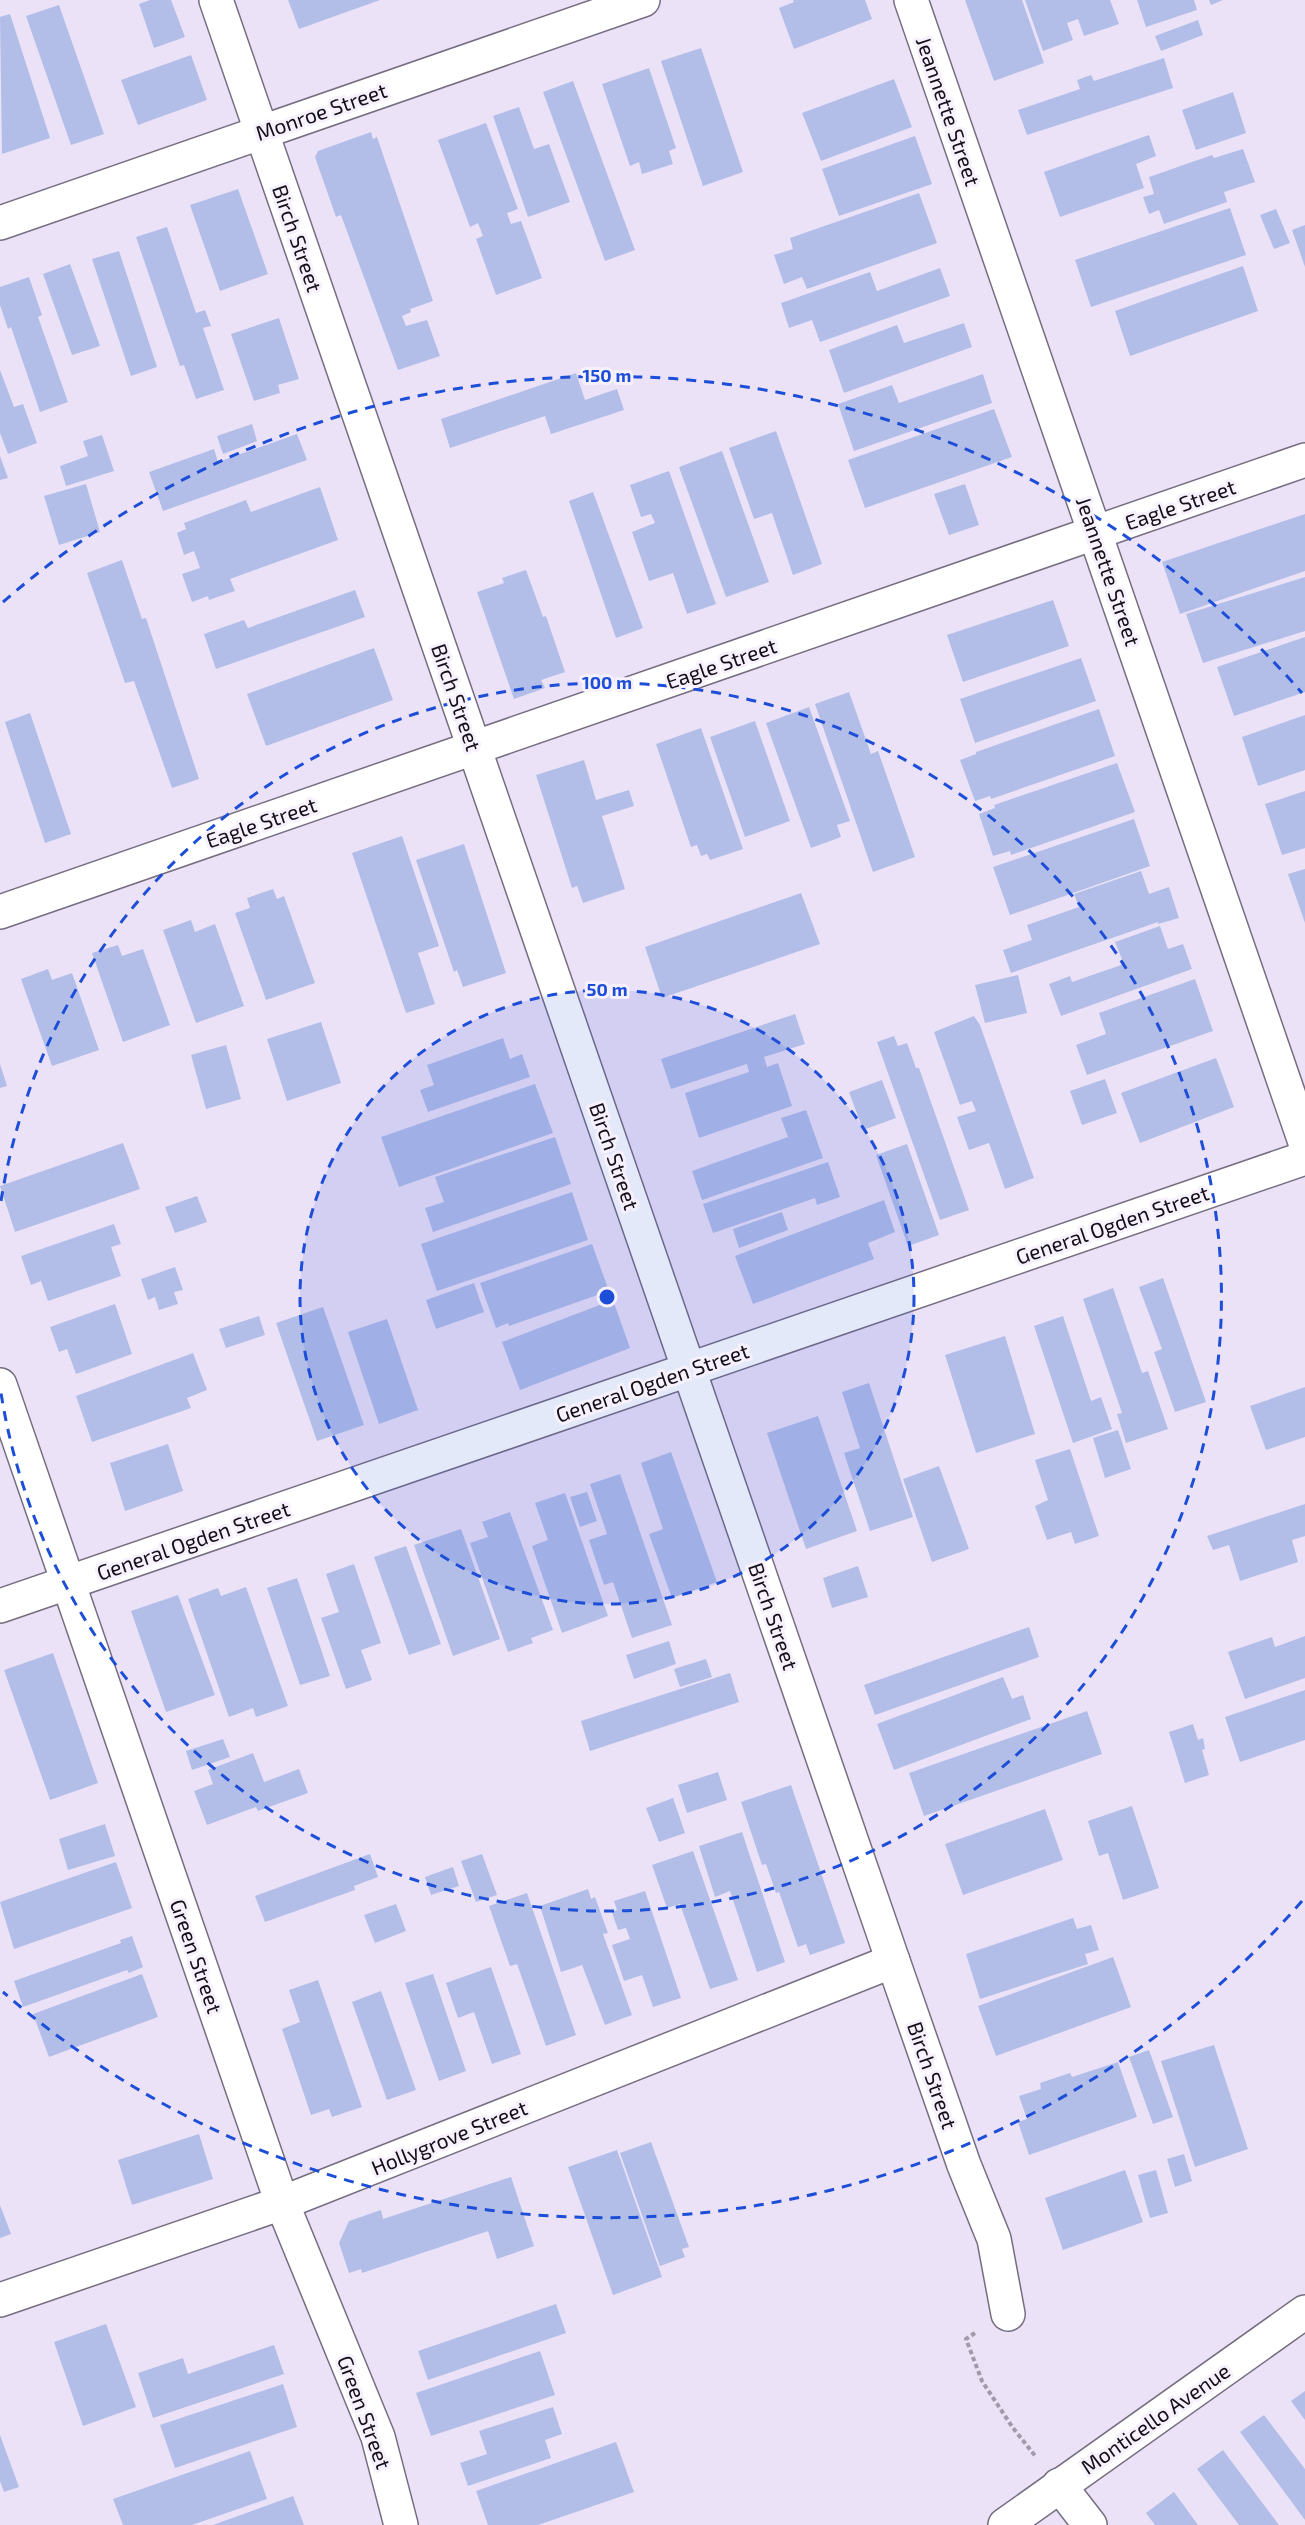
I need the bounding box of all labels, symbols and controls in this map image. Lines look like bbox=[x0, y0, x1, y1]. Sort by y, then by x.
street label: Jeannette Street bbox=[912, 33, 986, 189]
street label: Monroe Street bbox=[252, 77, 390, 145]
street label: Birch Street bbox=[268, 181, 328, 295]
text: 150 m bbox=[583, 364, 631, 386]
street label: Eagle Street bbox=[1121, 473, 1239, 535]
street label: Jeannette Street bbox=[1072, 493, 1146, 649]
street label: Eagle Street bbox=[662, 632, 780, 694]
street label: Birch Street bbox=[427, 640, 487, 754]
text: 100 m bbox=[582, 671, 632, 693]
street label: Eagle Street bbox=[202, 791, 320, 853]
text: 50 m bbox=[586, 978, 628, 1000]
street label: Birch Street bbox=[585, 1099, 645, 1213]
street label: General Ogden Street bbox=[1012, 1179, 1212, 1269]
centre of rings bbox=[597, 1287, 617, 1307]
street label: General Ogden Street bbox=[552, 1337, 752, 1427]
street label: General Ogden Street bbox=[93, 1495, 293, 1585]
street label: Birch Street bbox=[744, 1559, 804, 1673]
street label: Green Street bbox=[166, 1896, 228, 2016]
street label: Birch Street bbox=[903, 2018, 963, 2132]
street label: Hollygrove Street bbox=[367, 2094, 531, 2180]
street label: Green Street bbox=[333, 2352, 397, 2472]
street label: Monticello Avenue bbox=[1076, 2357, 1234, 2479]

